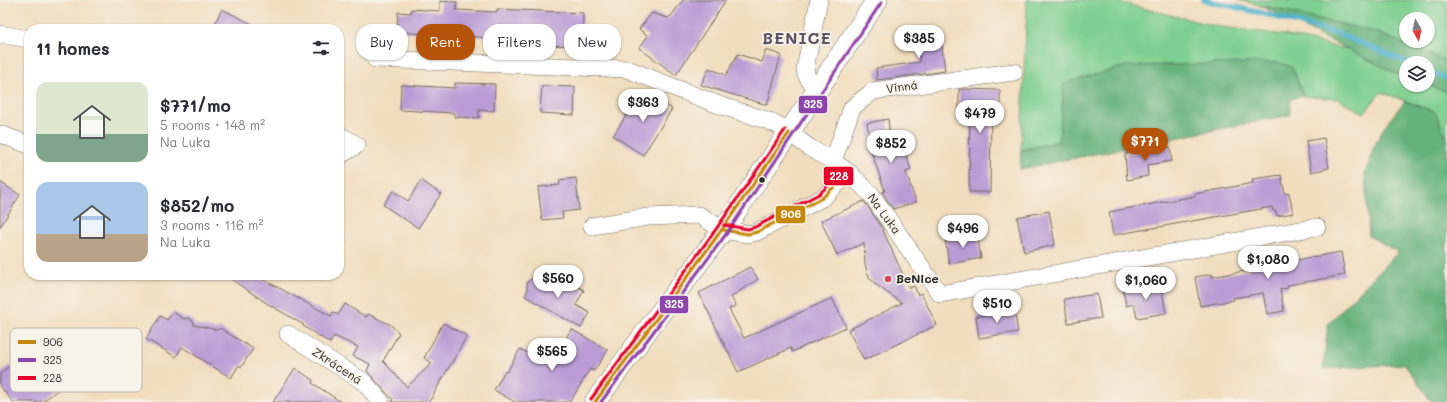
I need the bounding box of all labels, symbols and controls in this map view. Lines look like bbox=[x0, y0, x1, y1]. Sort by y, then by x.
north arrow bbox=[1399, 12, 1435, 48]
map controls bbox=[1399, 12, 1435, 92]
chip: Buy bbox=[356, 24, 408, 60]
chip: Rent bbox=[416, 24, 475, 60]
chip: Filters bbox=[483, 24, 556, 60]
chip: New bbox=[564, 24, 621, 60]
pin: $385 bbox=[895, 25, 943, 59]
district label: BENICE bbox=[762, 27, 832, 48]
text: $385 bbox=[903, 29, 935, 46]
text: 11 homes bbox=[36, 37, 110, 59]
icon: filters bbox=[310, 37, 332, 59]
button: layers bbox=[1399, 56, 1435, 92]
street label: Vinná bbox=[885, 76, 919, 96]
pin: $363 bbox=[619, 89, 667, 123]
text: $363 bbox=[627, 93, 659, 110]
text: $771/mo bbox=[160, 94, 231, 116]
line badge: 325 bbox=[798, 95, 828, 114]
text: 325 bbox=[803, 96, 823, 111]
icon: home bbox=[68, 98, 116, 146]
pin: $479 bbox=[956, 100, 1004, 134]
text: $479 bbox=[964, 104, 996, 121]
text: 5 rooms · 148 m² bbox=[160, 116, 265, 133]
pin: $771 bbox=[1121, 128, 1169, 162]
pin: $852 bbox=[867, 130, 915, 164]
text: $771 bbox=[1131, 132, 1159, 149]
text: Na Luka bbox=[160, 133, 211, 150]
text: $852 bbox=[876, 134, 906, 151]
line badge: 228 bbox=[823, 166, 854, 186]
text: 228 bbox=[829, 168, 849, 183]
unlabelled marker bbox=[757, 175, 767, 185]
street label: Na Luka bbox=[865, 190, 905, 237]
text: $852/mo bbox=[160, 194, 234, 216]
icon: home bbox=[68, 198, 116, 246]
line badge: 906 bbox=[775, 205, 806, 224]
text: 906 bbox=[781, 206, 802, 221]
pin: $496 bbox=[939, 215, 987, 249]
text: 3 rooms · 116 m² bbox=[160, 216, 263, 233]
text: $496 bbox=[947, 219, 979, 236]
text: Na Luka bbox=[160, 233, 211, 250]
pin: $1,080 bbox=[1235, 246, 1301, 280]
text: $1,080 bbox=[1247, 250, 1289, 267]
pin: $560 bbox=[534, 265, 582, 299]
pin: $1,060 bbox=[1113, 267, 1179, 301]
text: $560 bbox=[542, 269, 574, 286]
place label: BeNice bbox=[896, 270, 939, 286]
text: $1,060 bbox=[1125, 271, 1167, 288]
marker: BeNice bbox=[883, 274, 893, 284]
pin: $510 bbox=[973, 290, 1021, 324]
text: $510 bbox=[982, 294, 1012, 311]
line badge: 325 bbox=[659, 295, 689, 314]
text: 325 bbox=[664, 296, 684, 311]
legend bbox=[10, 328, 142, 392]
text: 906 bbox=[43, 334, 63, 349]
pin: $565 bbox=[528, 338, 576, 372]
text: $565 bbox=[536, 342, 568, 359]
street label: Zkrácená bbox=[309, 343, 366, 387]
text: 325 bbox=[43, 352, 62, 367]
text: 228 bbox=[43, 370, 62, 385]

